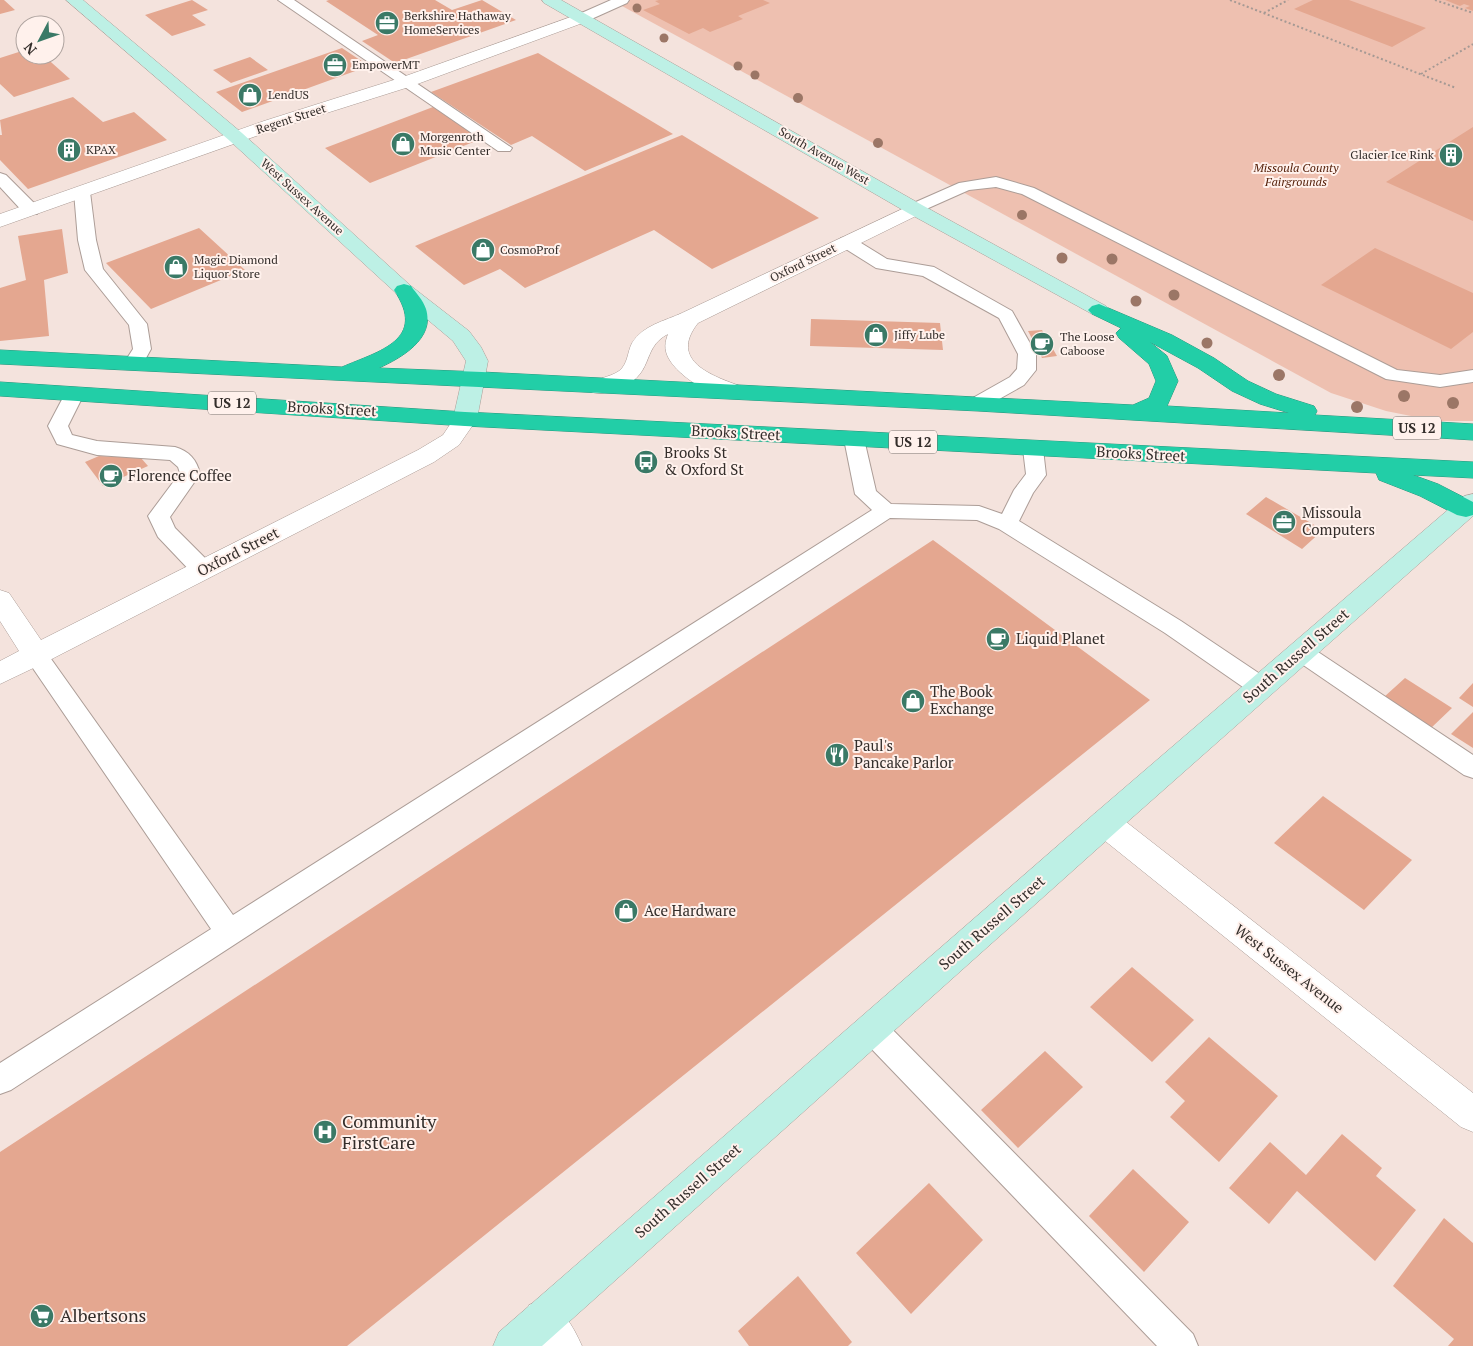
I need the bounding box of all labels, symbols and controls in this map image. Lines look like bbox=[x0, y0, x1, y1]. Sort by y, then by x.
place label: Berkshire Hathaway HomeServices bbox=[404, 8, 512, 37]
office icon: Berkshire Hathaway HomeServices bbox=[374, 10, 400, 36]
north arrow bbox=[15, 15, 65, 65]
text: N bbox=[19, 38, 40, 59]
office icon: EmpowerMT bbox=[322, 52, 348, 78]
place label: EmpowerMT bbox=[352, 57, 420, 72]
shop icon: LendUS bbox=[237, 82, 263, 108]
place label: LendUS bbox=[268, 87, 309, 102]
street label: Regent Street bbox=[254, 100, 328, 137]
street label: South Avenue West bbox=[776, 123, 873, 188]
place label: Morgenroth Music Center bbox=[420, 129, 491, 158]
shop icon: Morgenroth Music Center bbox=[390, 131, 416, 157]
building icon: KPAX bbox=[56, 137, 82, 163]
place label: KPAX bbox=[86, 142, 116, 157]
building icon: Glacier Ice Rink bbox=[1438, 142, 1464, 168]
place label: Glacier Ice Rink bbox=[1350, 147, 1435, 162]
street label: West Sussex Avenue bbox=[258, 155, 347, 238]
park label: Missoula County Fairgrounds bbox=[1252, 160, 1339, 189]
shop icon: CosmoProf bbox=[470, 237, 496, 263]
street label: Oxford Street bbox=[767, 240, 839, 285]
place label: CosmoProf bbox=[500, 242, 560, 257]
place label: Magic Diamond Liquor Store bbox=[194, 252, 278, 281]
shop icon: Magic Diamond Liquor Store bbox=[163, 254, 189, 280]
shop icon: Jiffy Lube bbox=[863, 322, 889, 348]
place label: Jiffy Lube bbox=[894, 327, 945, 342]
place label: The Loose Caboose bbox=[1060, 329, 1115, 358]
cafe icon: The Loose Caboose bbox=[1029, 331, 1055, 357]
road number: US 12 bbox=[208, 392, 256, 414]
street label: Brooks Street bbox=[287, 396, 378, 420]
road number: US 12 bbox=[1393, 416, 1441, 439]
street label: Brooks Street bbox=[691, 420, 782, 444]
road number: US 12 bbox=[889, 431, 937, 454]
street label: Brooks Street bbox=[1096, 441, 1187, 465]
place label: Brooks St & Oxford St bbox=[664, 442, 744, 479]
bus stop icon: Brooks St & Oxford St bbox=[633, 449, 659, 475]
cafe icon: Florence Coffee bbox=[98, 463, 124, 489]
place label: Florence Coffee bbox=[128, 465, 232, 485]
place label: Missoula Computers bbox=[1302, 502, 1375, 539]
office icon: Missoula Computers bbox=[1271, 509, 1297, 535]
street label: Oxford Street bbox=[193, 522, 282, 580]
street label: South Russell Street bbox=[1238, 603, 1353, 707]
cafe icon: Liquid Planet bbox=[985, 626, 1011, 652]
place label: Liquid Planet bbox=[1016, 628, 1106, 648]
place label: The Book Exchange bbox=[930, 681, 994, 718]
shop icon: The Book Exchange bbox=[900, 688, 926, 714]
place label: Paul's Pancake Parlor bbox=[854, 735, 954, 772]
restaurant icon: Paul's Pancake Parlor bbox=[824, 742, 850, 768]
street label: South Russell Street bbox=[934, 870, 1049, 974]
shop icon: Ace Hardware bbox=[613, 898, 639, 924]
place label: Ace Hardware bbox=[644, 900, 736, 920]
street label: West Sussex Avenue bbox=[1231, 919, 1348, 1017]
place label: Community FirstCare bbox=[342, 1109, 437, 1154]
hospital icon: Community FirstCare bbox=[312, 1119, 338, 1145]
street label: South Russell Street bbox=[630, 1138, 745, 1242]
supermarket icon: Albertsons bbox=[29, 1303, 55, 1329]
place label: Albertsons bbox=[60, 1303, 146, 1327]

